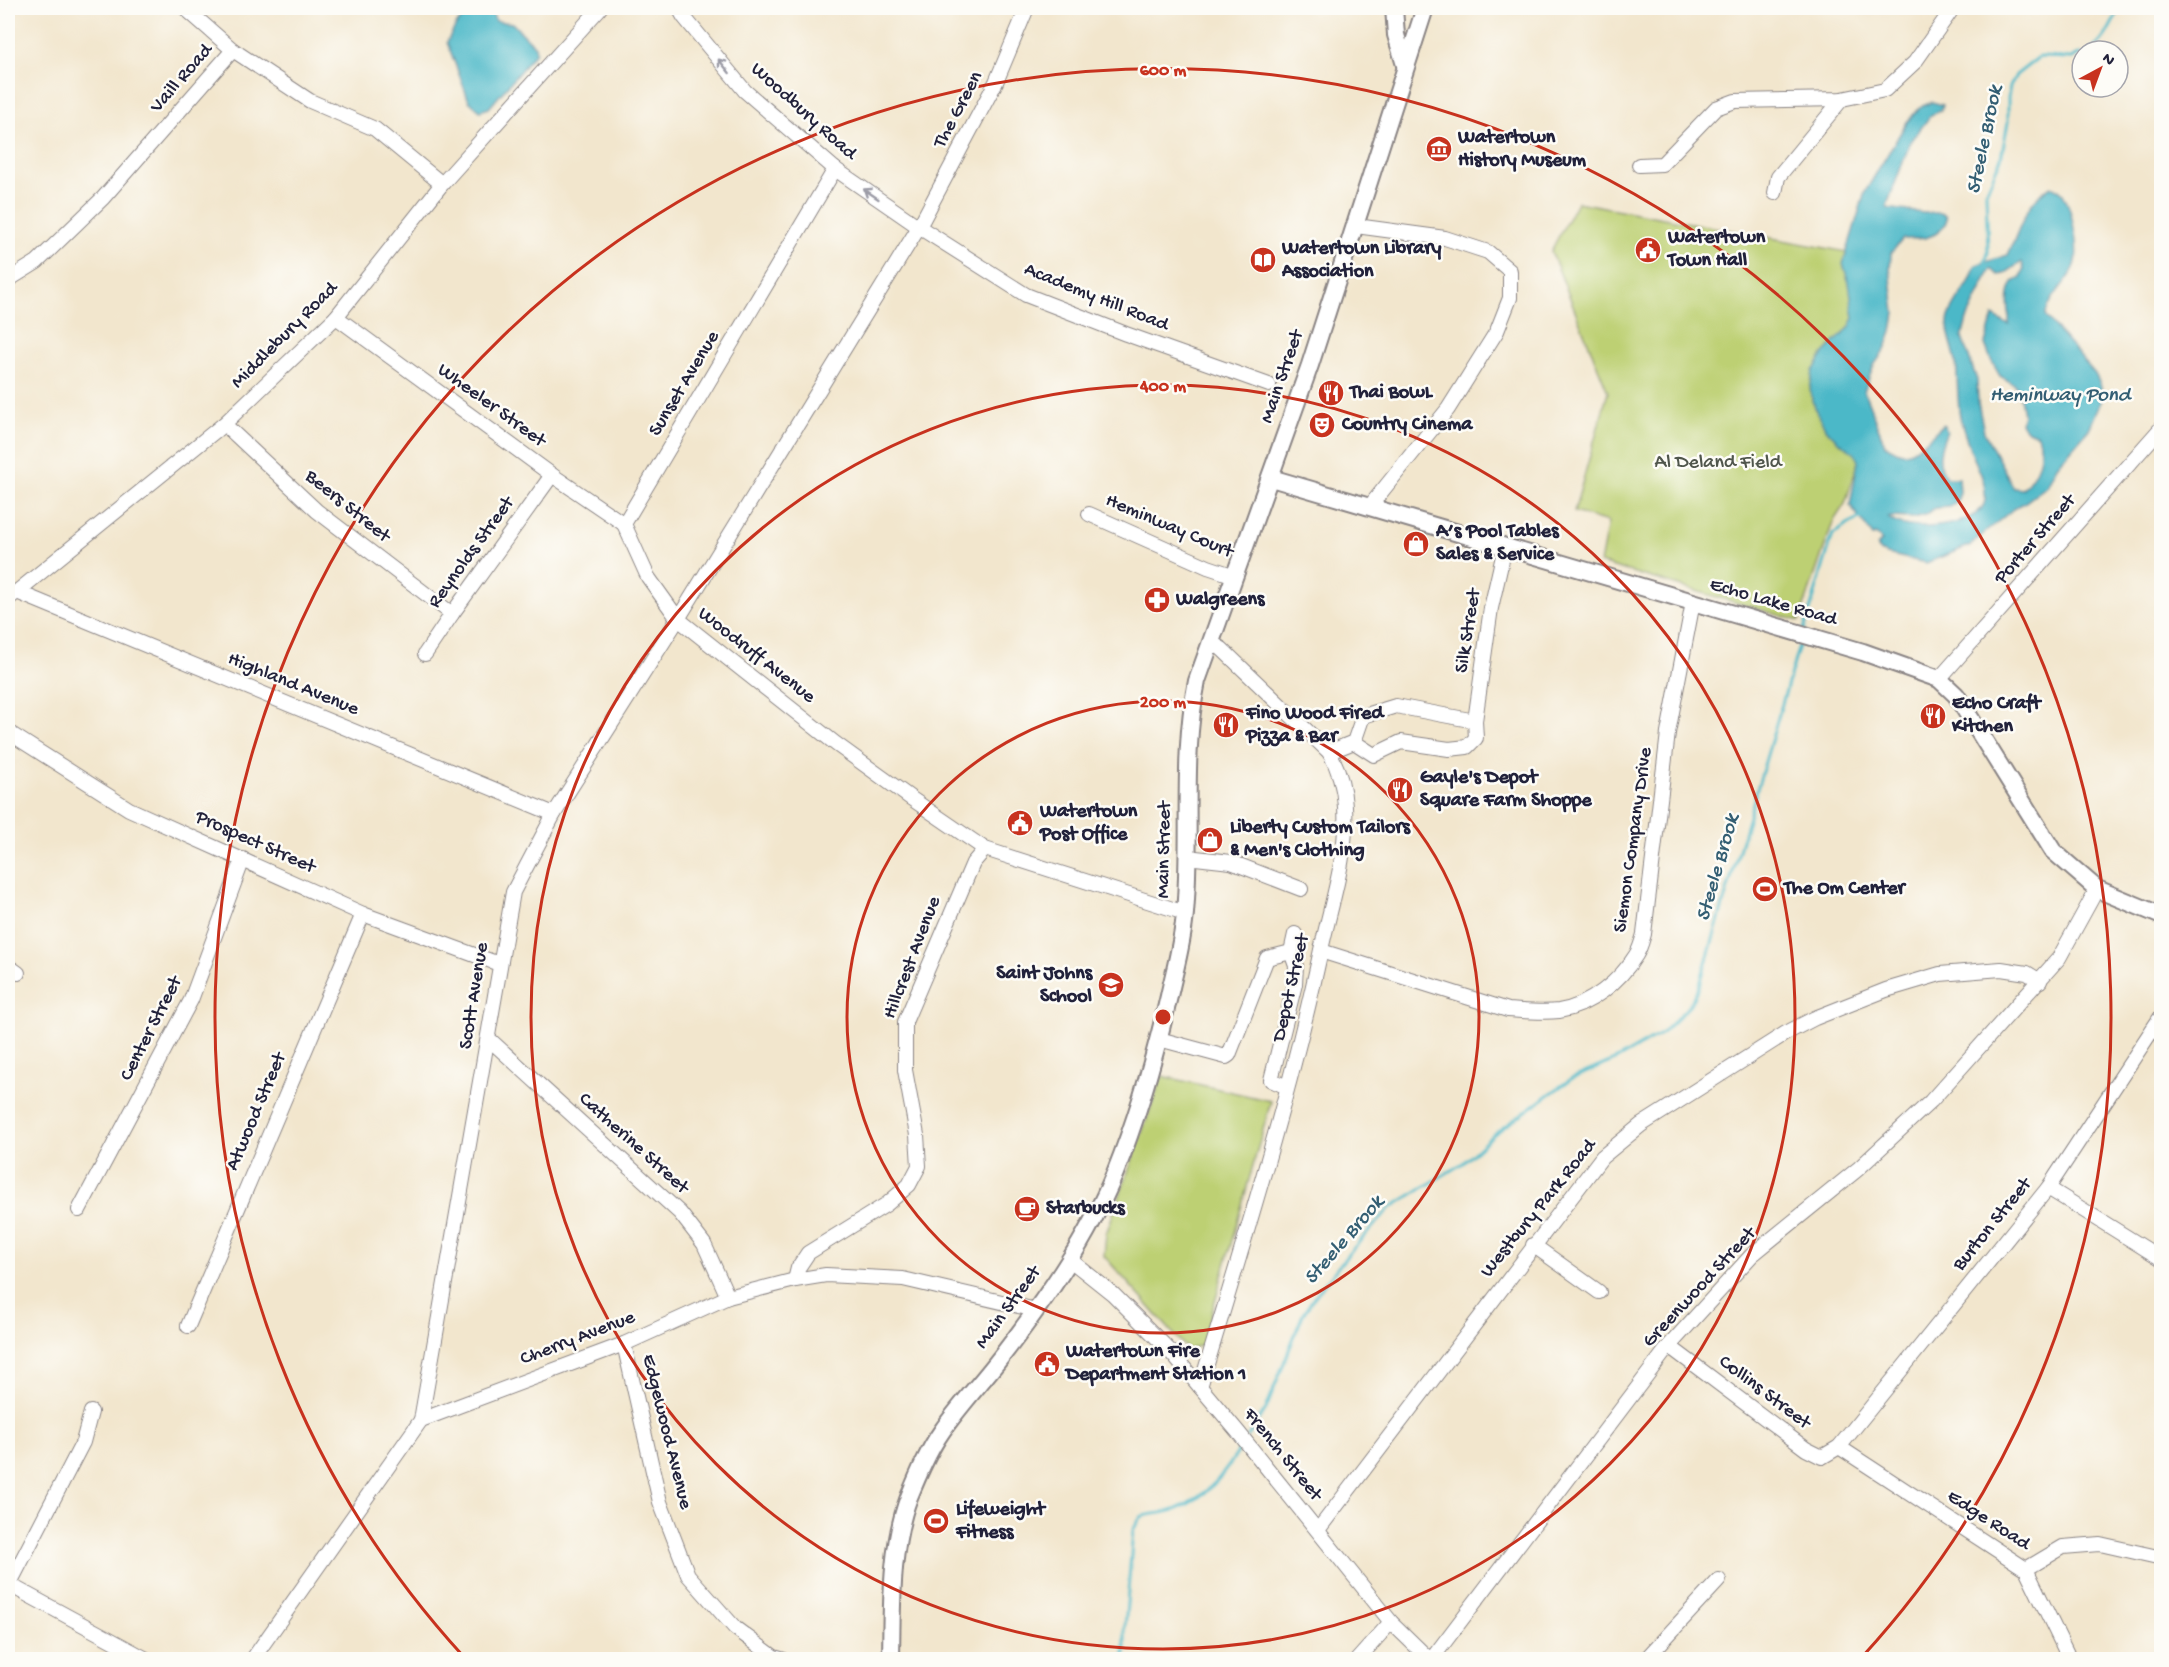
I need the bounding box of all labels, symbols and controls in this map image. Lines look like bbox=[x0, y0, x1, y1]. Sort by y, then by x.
street label: Vaill Road bbox=[145, 38, 220, 119]
north arrow bbox=[2070, 39, 2130, 99]
text: N bbox=[2097, 50, 2118, 71]
one-way arrow bbox=[718, 58, 731, 74]
street label: Woodbury Road bbox=[745, 58, 862, 167]
text: 600 m bbox=[1140, 61, 1187, 82]
street label: The Green bbox=[929, 67, 989, 153]
water label: Steele Brook bbox=[1962, 81, 2010, 196]
place label: Watertown History Museum bbox=[1457, 127, 1587, 173]
museum icon: Watertown History Museum bbox=[1424, 134, 1454, 164]
one-way arrow bbox=[863, 188, 879, 200]
place label: Watertown Town Hall bbox=[1666, 227, 1766, 273]
public building icon: Watertown Town Hall bbox=[1633, 235, 1663, 265]
place label: Watertown Library Association bbox=[1281, 238, 1441, 284]
library icon: Watertown Library Association bbox=[1248, 245, 1278, 275]
street label: Academy Hill Road bbox=[1021, 259, 1174, 338]
street label: Middlebury Road bbox=[227, 276, 345, 394]
street label: Main Street bbox=[1256, 326, 1310, 427]
street label: Sunset Avenue bbox=[645, 327, 726, 441]
street label: Wheeler Street bbox=[432, 359, 551, 454]
text: 400 m bbox=[1139, 377, 1186, 398]
restaurant icon: Thai BowL bbox=[1316, 378, 1346, 408]
place label: Thai BowL bbox=[1348, 382, 1434, 405]
water label: Heminway Pond bbox=[1990, 384, 2133, 409]
theatre icon: Country Cinema bbox=[1307, 410, 1337, 440]
place label: Country Cinema bbox=[1341, 414, 1473, 437]
park label: Al Deland Field bbox=[1655, 452, 1784, 475]
street label: Beers Street bbox=[299, 465, 396, 550]
street label: Porter Street bbox=[1990, 489, 2083, 591]
street label: Heminway Court bbox=[1102, 490, 1238, 565]
street label: Reynolds Street bbox=[424, 491, 521, 613]
place label: A’s Pool Tables Sales & Service bbox=[1435, 521, 1560, 567]
shop icon: A’s Pool Tables Sales & Service bbox=[1401, 529, 1431, 559]
street label: Echo Lake Road bbox=[1707, 574, 1841, 633]
pharmacy icon: Walgreens bbox=[1142, 585, 1172, 615]
street label: Silk Street bbox=[1451, 585, 1487, 675]
place label: Walgreens bbox=[1175, 589, 1266, 612]
street label: Woodruff Avenue bbox=[693, 603, 820, 710]
street label: Highland Avenue bbox=[224, 648, 363, 722]
text: 200 m bbox=[1140, 693, 1186, 714]
place label: Echo Craft Kitchen bbox=[1951, 693, 2042, 739]
restaurant icon: Echo Craft Kitchen bbox=[1918, 701, 1948, 731]
place label: Fino Wood Fired Pizza & Bar bbox=[1245, 703, 1385, 749]
restaurant icon: Fino Wood Fired Pizza & Bar bbox=[1211, 710, 1241, 740]
street label: Siemon Company Drive bbox=[1610, 745, 1658, 934]
place label: Gayle's Depot Square Farm Shoppe bbox=[1420, 767, 1592, 813]
restaurant icon: Gayle's Depot Square Farm Shoppe bbox=[1385, 775, 1415, 805]
street label: Main Street bbox=[1153, 800, 1177, 899]
place label: Watertown Post Office bbox=[1039, 801, 1138, 847]
street label: Prospect Street bbox=[190, 806, 320, 880]
public building icon: Watertown Post Office bbox=[1005, 808, 1035, 838]
water label: Steele Brook bbox=[1692, 809, 1747, 924]
place label: Liberty Custom Tailors & Men's Clothing bbox=[1230, 817, 1411, 863]
shop icon: Liberty Custom Tailors & Men's Clothing bbox=[1195, 825, 1225, 855]
sports icon: The Om Center bbox=[1750, 874, 1780, 904]
place label: The Om Center bbox=[1782, 878, 1907, 901]
street label: Hillcrest Avenue bbox=[879, 893, 947, 1022]
street label: Depot Street bbox=[1268, 930, 1316, 1046]
street label: Scott Avenue bbox=[455, 940, 495, 1051]
place label: Saint Johns School bbox=[996, 963, 1094, 1009]
school or university icon: Saint Johns School bbox=[1096, 970, 1126, 1000]
street label: Center Street bbox=[116, 971, 189, 1085]
centre of rings bbox=[1153, 1007, 1173, 1027]
street label: Atwood Street bbox=[222, 1048, 293, 1174]
street label: Catherine Street bbox=[573, 1088, 694, 1201]
street label: Westbury Park Road bbox=[1476, 1134, 1603, 1283]
street label: Burton Street bbox=[1948, 1173, 2039, 1277]
water label: Steele Brook bbox=[1300, 1189, 1392, 1291]
cafe icon: Starbucks bbox=[1012, 1194, 1042, 1224]
place label: Starbucks bbox=[1046, 1198, 1126, 1221]
street label: Greenwood Street bbox=[1638, 1222, 1763, 1353]
street label: Main Street bbox=[971, 1261, 1048, 1354]
street label: Cherry Avenue bbox=[517, 1306, 639, 1371]
place label: Watertown Fire Department Station 1 bbox=[1064, 1341, 1246, 1387]
public building icon: Watertown Fire Department Station 1 bbox=[1032, 1349, 1062, 1379]
street label: Collins Street bbox=[1713, 1351, 1816, 1436]
street label: Edgewood Avenue bbox=[636, 1352, 697, 1512]
street label: French Street bbox=[1237, 1403, 1328, 1507]
street label: Edge Road bbox=[1942, 1486, 2036, 1558]
place label: Lifeweight Fitness bbox=[955, 1499, 1046, 1545]
sports icon: Lifeweight Fitness bbox=[921, 1506, 951, 1536]

